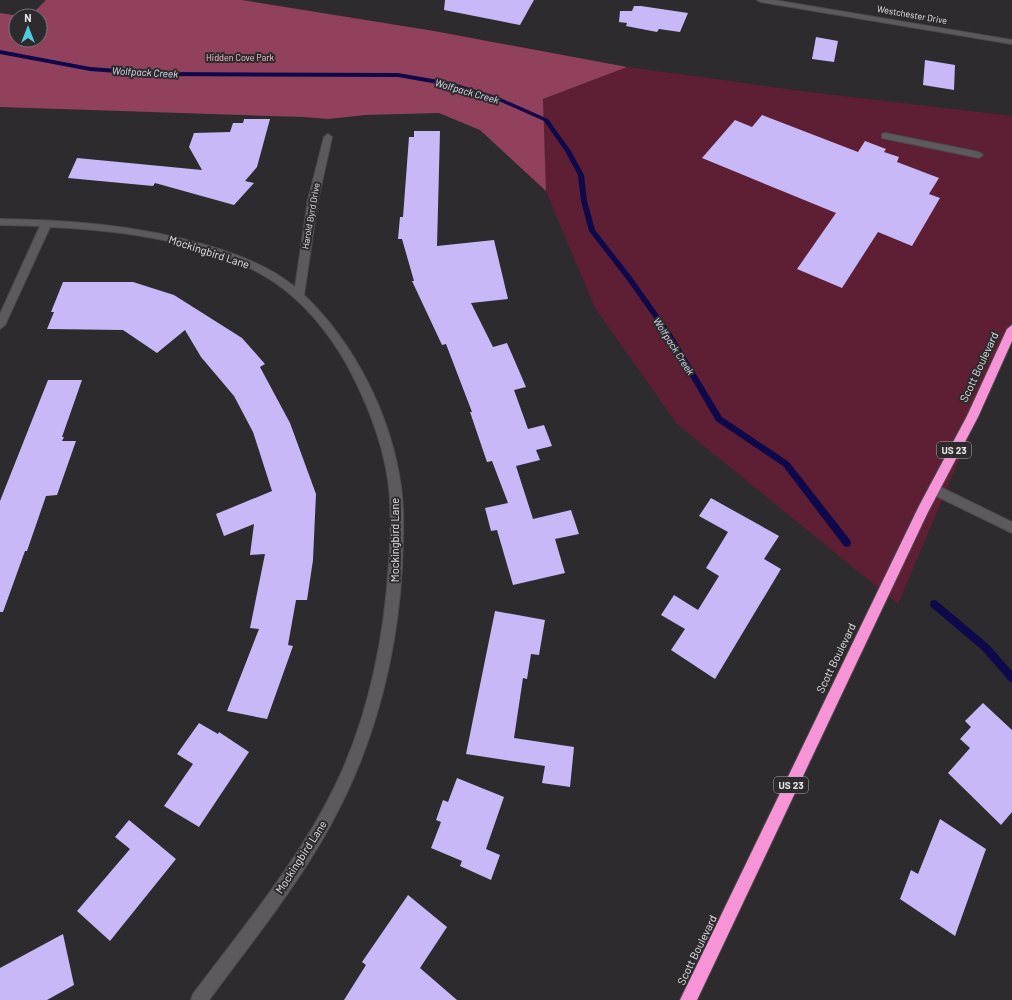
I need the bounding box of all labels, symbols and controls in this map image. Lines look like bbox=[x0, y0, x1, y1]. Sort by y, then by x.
street label: Westchester Drive bbox=[876, 3, 948, 26]
north arrow bbox=[8, 8, 48, 48]
text: N bbox=[24, 11, 32, 24]
park label: Hidden Cove Park bbox=[206, 52, 275, 63]
water label: Wolfpack Creek bbox=[112, 64, 178, 80]
water label: Wolfpack Creek bbox=[434, 76, 501, 106]
street label: Harold Byrd Drive bbox=[299, 182, 322, 250]
street label: Mockingbird Lane bbox=[167, 232, 251, 271]
water label: Wolfpack Creek bbox=[651, 315, 697, 377]
street label: Scott Boulevard bbox=[957, 330, 1000, 404]
road number: US 23 bbox=[937, 442, 971, 458]
street label: Mockingbird Lane bbox=[388, 498, 401, 582]
street label: Scott Boulevard bbox=[813, 621, 858, 695]
road number: US 23 bbox=[774, 777, 808, 793]
street label: Mockingbird Lane bbox=[272, 818, 329, 896]
street label: Scott Boulevard bbox=[674, 913, 719, 987]

